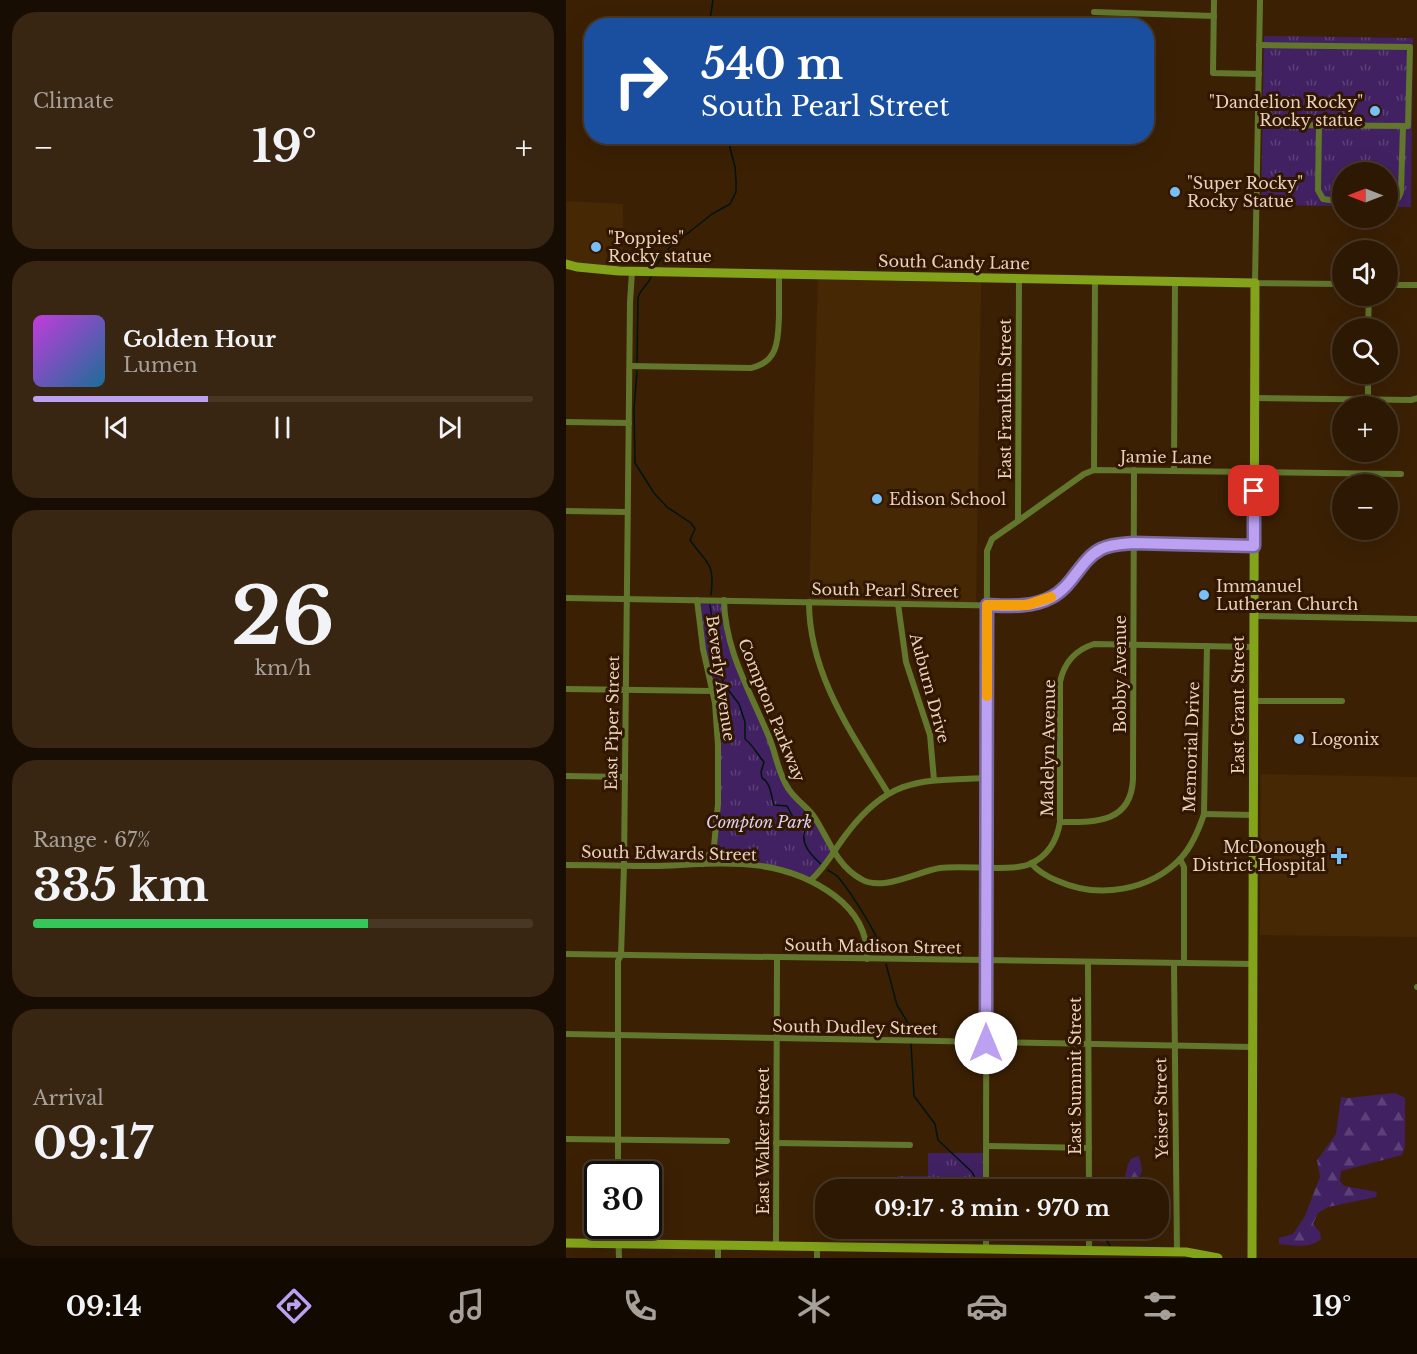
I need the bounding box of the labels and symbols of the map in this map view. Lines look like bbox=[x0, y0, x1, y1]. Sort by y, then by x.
place label: "Dandelion Rocky" Rocky statue bbox=[1209, 92, 1363, 130]
marker: "Dandelion Rocky" Rocky statue bbox=[1368, 104, 1382, 118]
north arrow bbox=[1332, 162, 1398, 228]
place label: "Super Rocky" Rocky Statue bbox=[1187, 173, 1303, 211]
marker: "Super Rocky" Rocky Statue bbox=[1168, 185, 1182, 199]
place label: "Poppies" Rocky statue bbox=[608, 228, 712, 266]
marker: "Poppies" Rocky statue bbox=[589, 240, 603, 254]
street label: South Candy Lane bbox=[878, 251, 1030, 273]
street label: East Franklin Street bbox=[995, 319, 1015, 479]
street label: Jamie Lane bbox=[1118, 446, 1212, 468]
pin bbox=[1228, 465, 1279, 516]
place label: Edison School bbox=[889, 489, 1006, 509]
marker: Edison School bbox=[870, 492, 884, 506]
place label: Immanuel Lutheran Church bbox=[1216, 576, 1358, 614]
street label: South Pearl Street bbox=[811, 579, 959, 601]
marker: Immanuel Lutheran Church bbox=[1197, 588, 1211, 602]
street label: Beverly Avenue bbox=[702, 614, 740, 742]
street label: Bobby Avenue bbox=[1110, 615, 1130, 733]
street label: Auburn Drive bbox=[905, 630, 954, 745]
street label: Compton Parkway bbox=[734, 635, 810, 785]
street label: East Grant Street bbox=[1228, 636, 1248, 774]
street label: East Piper Street bbox=[601, 655, 623, 791]
street label: Madelyn Avenue bbox=[1037, 679, 1059, 817]
street label: Memorial Drive bbox=[1179, 681, 1203, 813]
place label: Logonix bbox=[1311, 729, 1380, 749]
marker: Logonix bbox=[1292, 732, 1306, 746]
park label: Compton Park bbox=[706, 812, 812, 832]
place label: McDonough District Hospital bbox=[1192, 837, 1326, 875]
street label: South Edwards Street bbox=[581, 841, 757, 865]
marker: McDonough District Hospital bbox=[1330, 847, 1348, 865]
street label: South Madison Street bbox=[784, 934, 962, 958]
street label: East Summit Street bbox=[1065, 997, 1085, 1155]
position arrow bbox=[954, 1011, 1018, 1075]
street label: South Dudley Street bbox=[772, 1016, 938, 1038]
street label: Yeiser Street bbox=[1150, 1057, 1172, 1160]
street label: East Walker Street bbox=[753, 1067, 773, 1215]
speed limit sign: 30 bbox=[584, 1161, 662, 1239]

